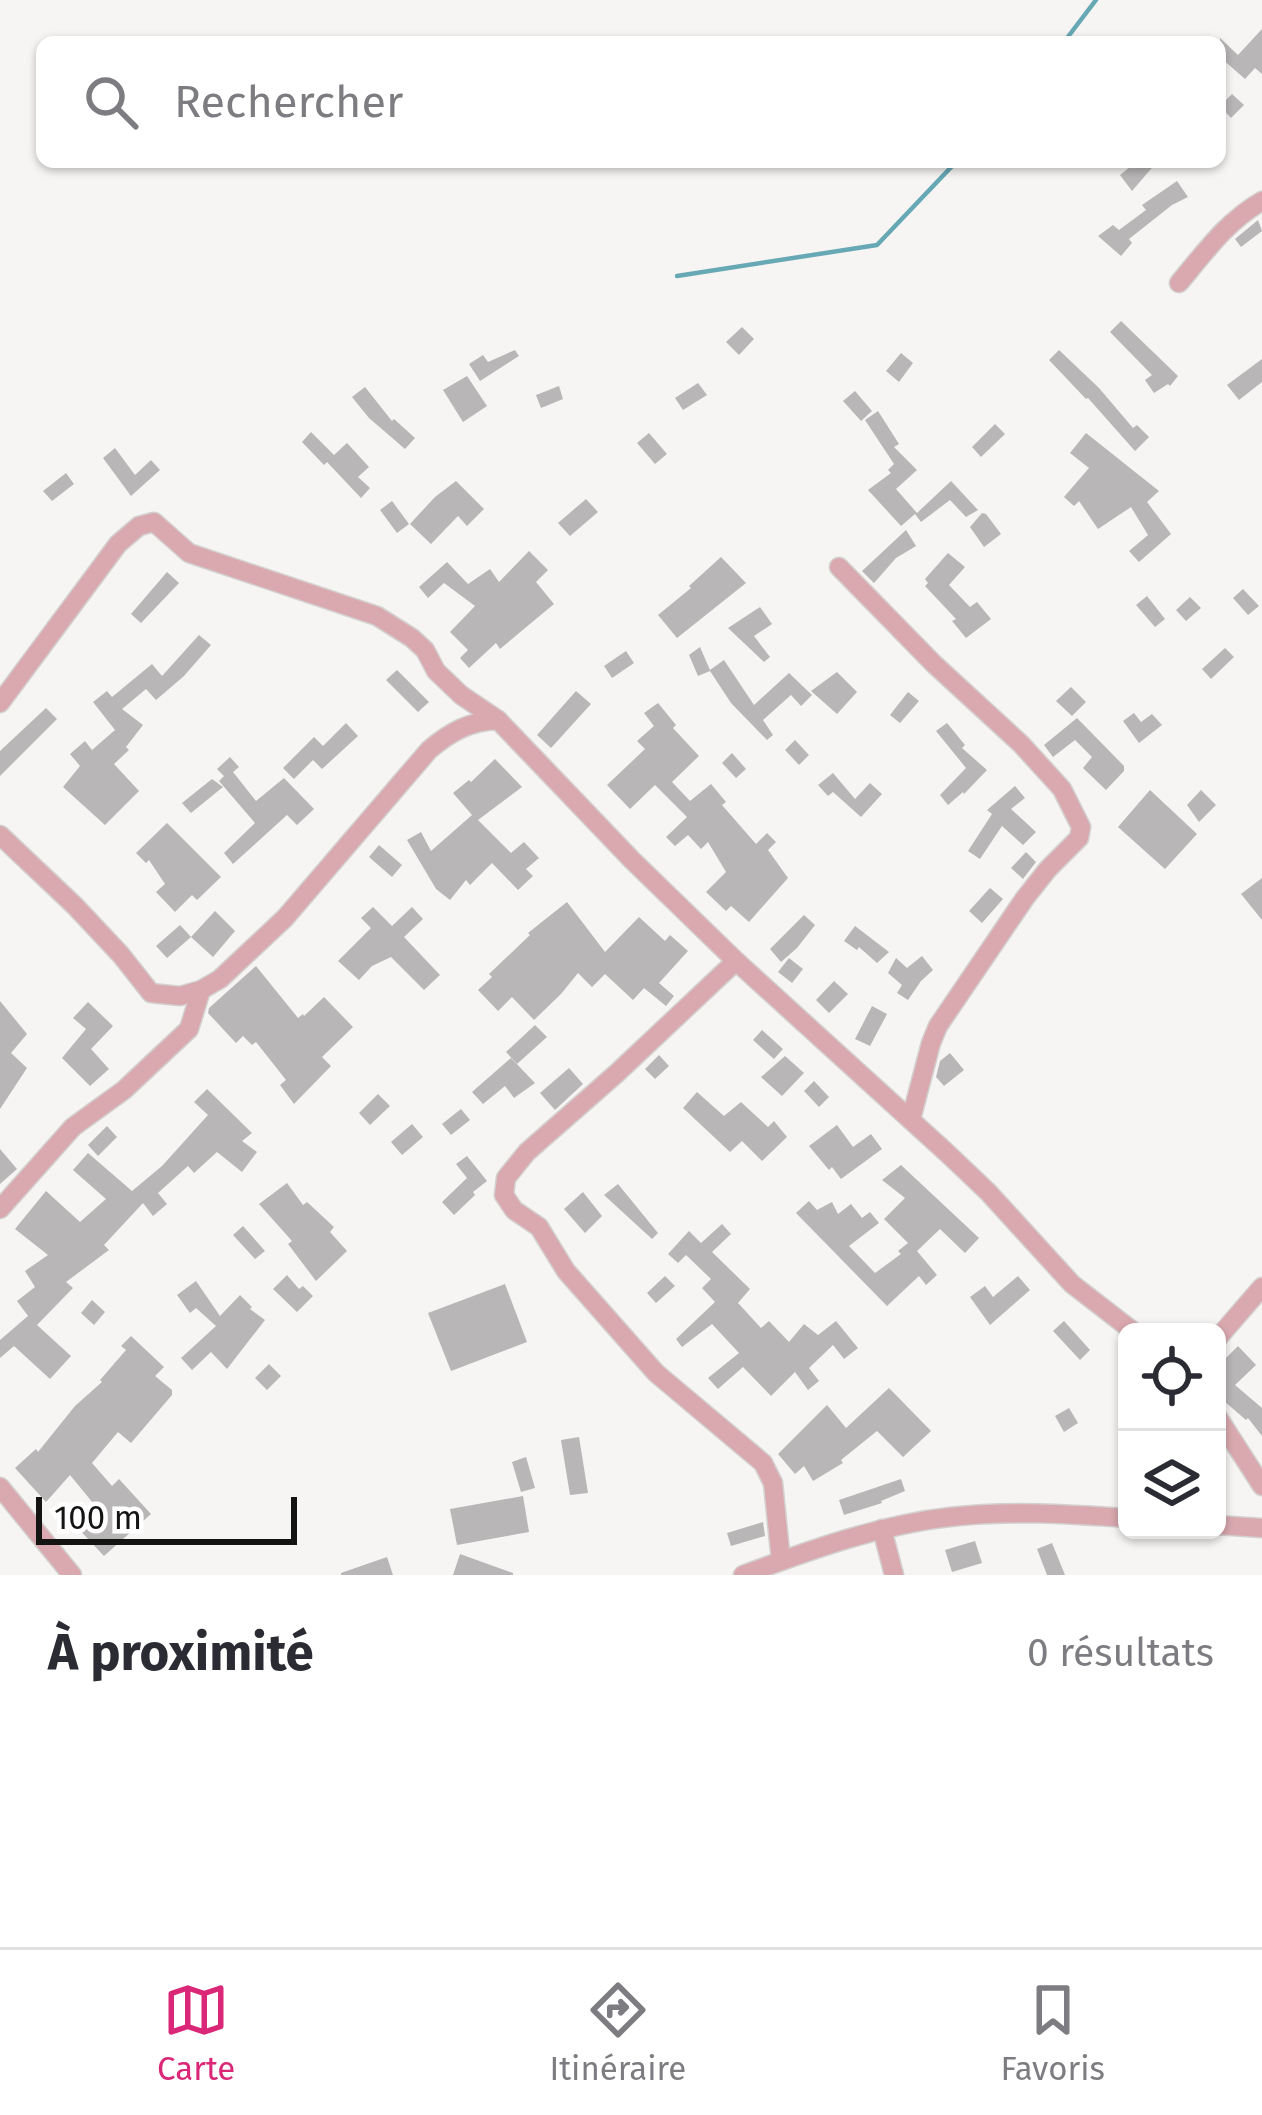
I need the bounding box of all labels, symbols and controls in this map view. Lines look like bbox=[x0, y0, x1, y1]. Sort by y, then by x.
search box bbox=[36, 36, 1226, 168]
icon: search bbox=[78, 69, 144, 135]
text: Rechercher bbox=[174, 75, 403, 129]
map controls bbox=[1118, 1323, 1226, 1539]
button: locate bbox=[1118, 1323, 1226, 1431]
button: layers bbox=[1118, 1431, 1226, 1539]
scale bar bbox=[36, 1491, 297, 1544]
text: 100 m bbox=[54, 1498, 142, 1538]
text: À proximité bbox=[48, 1622, 314, 1684]
text: 0 résultats bbox=[1027, 1630, 1214, 1676]
tab: Carte bbox=[157, 1977, 235, 2089]
tab: Itinéraire bbox=[549, 1977, 686, 2089]
tab: Favoris bbox=[1000, 1977, 1105, 2089]

